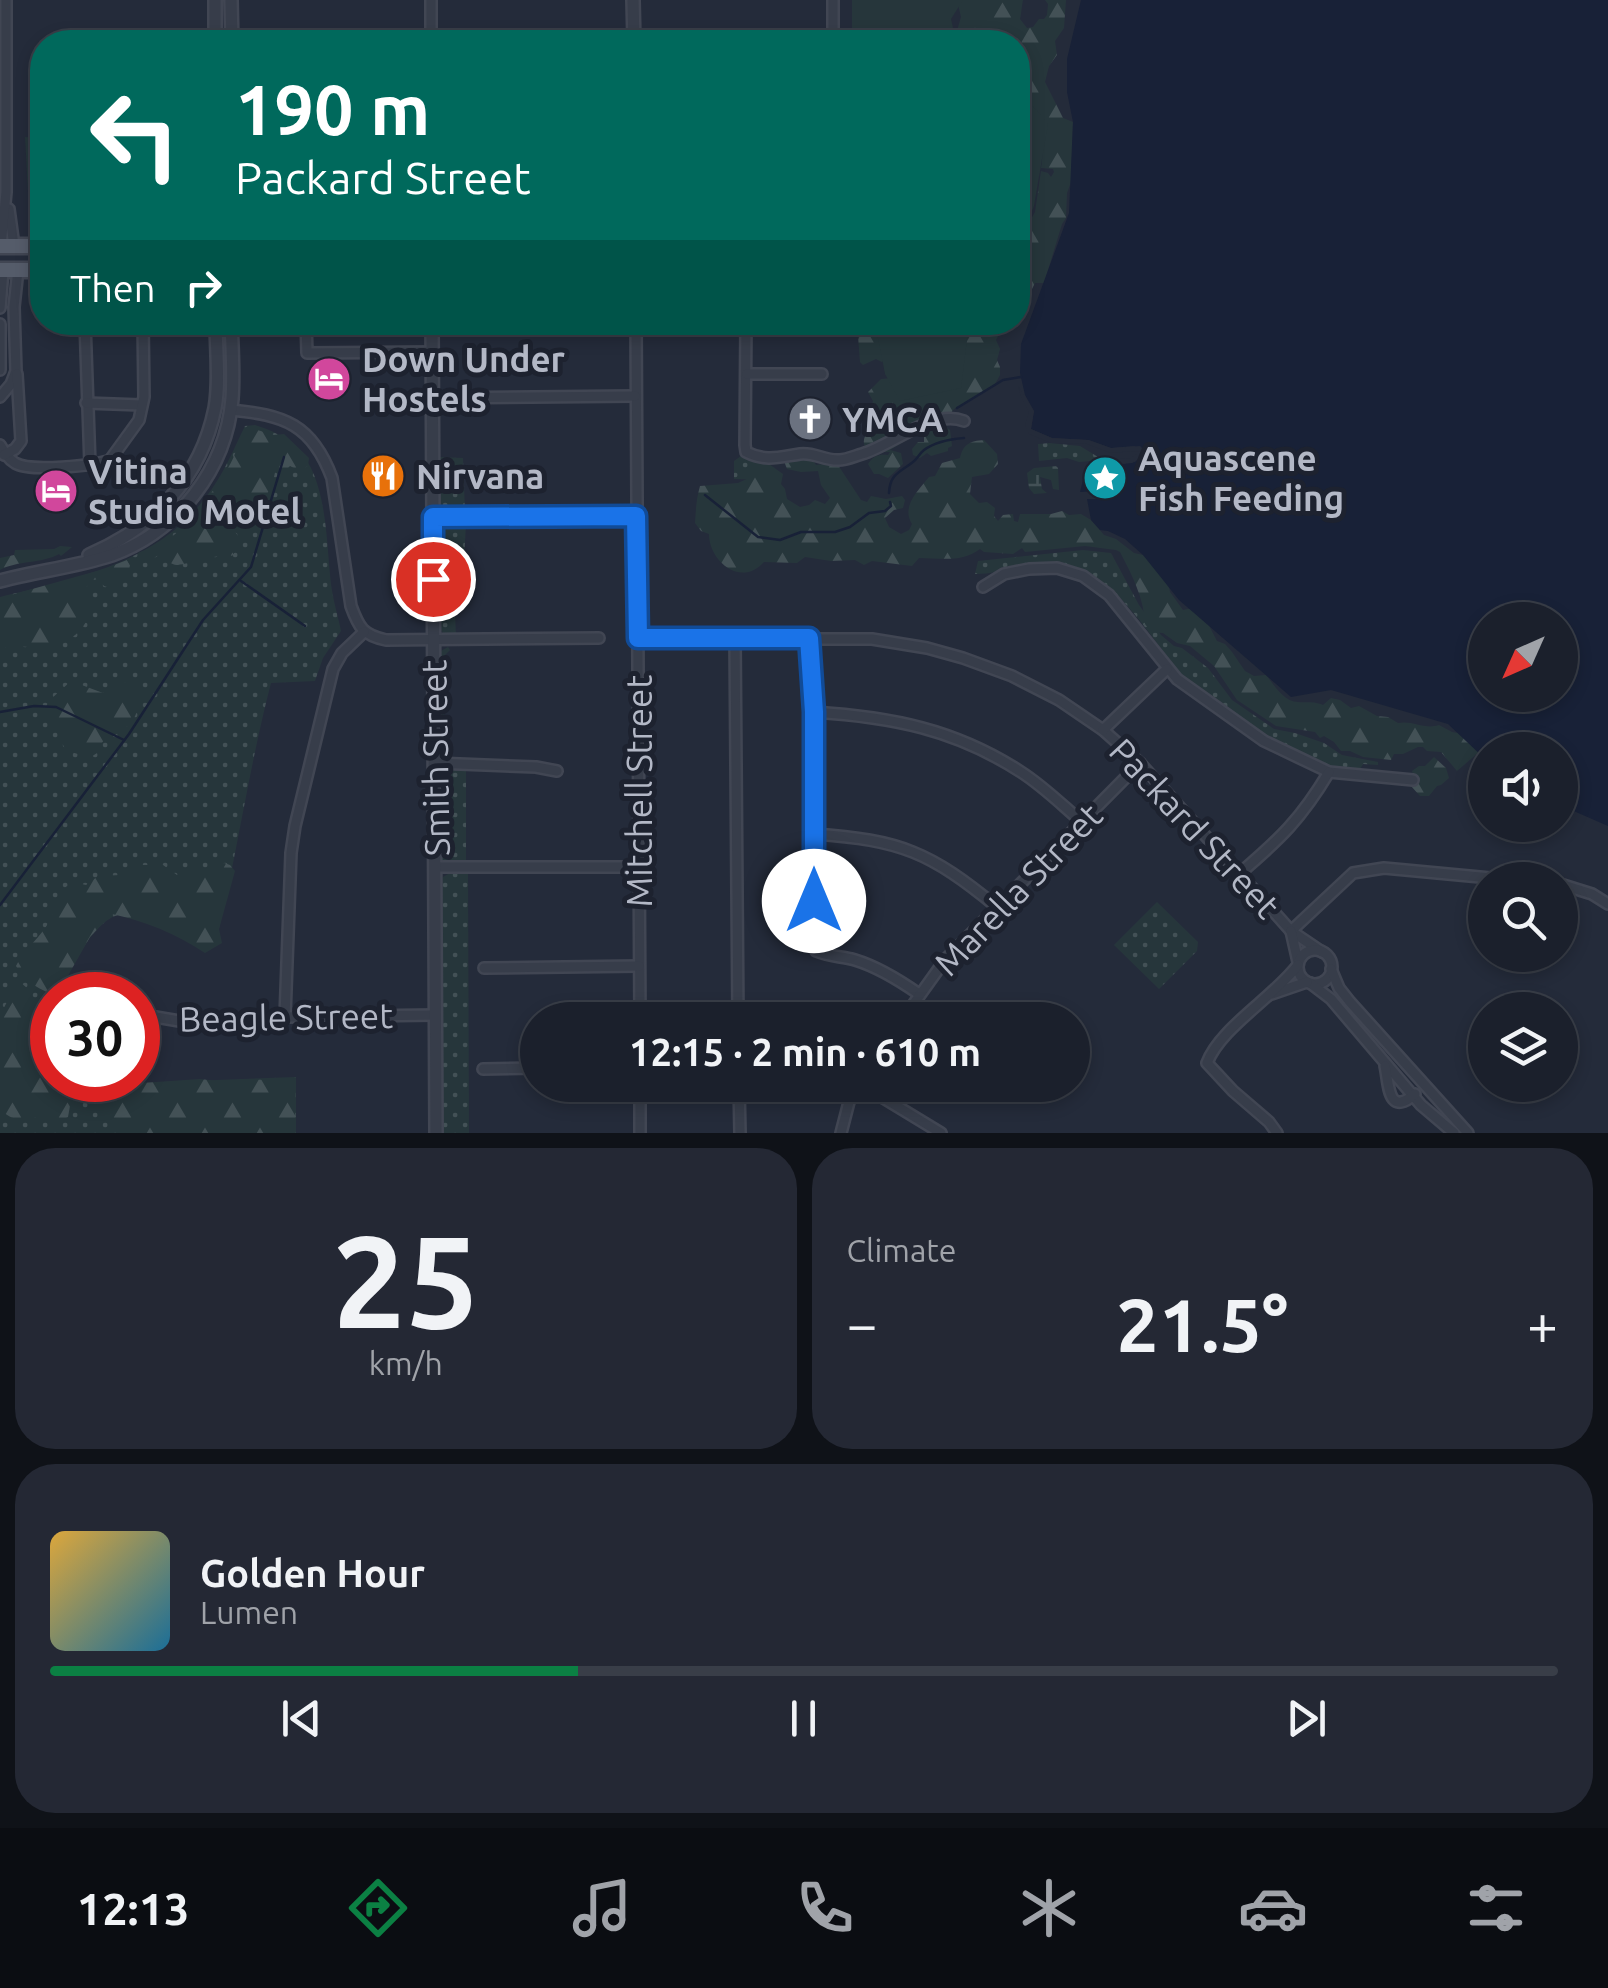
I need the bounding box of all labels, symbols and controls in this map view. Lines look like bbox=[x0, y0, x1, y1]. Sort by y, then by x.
icon: left bbox=[70, 70, 200, 200]
text: 190 m bbox=[235, 70, 430, 148]
text: Packard Street bbox=[235, 152, 531, 203]
icon: right bbox=[176, 260, 231, 315]
text: Then bbox=[70, 267, 156, 309]
place label: Down Under Hostels bbox=[362, 339, 566, 419]
hotel icon: Down Under Hostels bbox=[306, 356, 352, 402]
church icon: YMCA bbox=[787, 396, 833, 442]
place label: YMCA bbox=[842, 399, 944, 439]
place label: Aquascene Fish Feeding bbox=[1138, 438, 1344, 518]
place label: Vitina Studio Motel bbox=[88, 451, 301, 531]
restaurant icon: Nirvana bbox=[360, 453, 406, 499]
place icon: Aquascene Fish Feeding bbox=[1082, 455, 1128, 501]
place label: Nirvana bbox=[416, 456, 544, 496]
hotel icon: Vitina Studio Motel bbox=[33, 468, 79, 514]
pin bbox=[391, 537, 476, 622]
icon: arrive bbox=[406, 552, 461, 607]
north arrow bbox=[1468, 602, 1578, 712]
map controls bbox=[1468, 602, 1578, 1102]
street label: Smith Street bbox=[413, 659, 457, 857]
street label: Mitchell Street bbox=[619, 675, 659, 907]
street label: Packard Street bbox=[1102, 730, 1288, 926]
button: sound bbox=[1468, 732, 1578, 842]
street label: Marella Street bbox=[926, 795, 1110, 983]
position arrow bbox=[762, 849, 866, 953]
button: search bbox=[1468, 862, 1578, 972]
speed limit sign: 30 bbox=[30, 972, 160, 1102]
button: layers bbox=[1468, 992, 1578, 1102]
street label: Beagle Street bbox=[179, 995, 394, 1039]
text: 12:15 · 2 min · 610 m bbox=[629, 1031, 981, 1073]
text: 25 bbox=[332, 1207, 479, 1353]
text: Climate bbox=[847, 1232, 957, 1268]
text: 21.5° bbox=[1116, 1282, 1288, 1366]
text: − bbox=[847, 1293, 878, 1354]
text: + bbox=[1527, 1293, 1558, 1354]
text: km/h bbox=[369, 1345, 443, 1381]
text: Golden Hour bbox=[200, 1552, 425, 1594]
text: Lumen bbox=[200, 1594, 298, 1630]
icon: previous bbox=[274, 1691, 329, 1746]
icon: pause bbox=[776, 1691, 831, 1746]
icon: next bbox=[1279, 1691, 1334, 1746]
icon: directions bbox=[343, 1873, 413, 1943]
icon: music bbox=[567, 1873, 637, 1943]
icon: phone bbox=[790, 1873, 860, 1943]
icon: climate bbox=[1014, 1873, 1084, 1943]
icon: car bbox=[1238, 1873, 1308, 1943]
icon: filters bbox=[1461, 1873, 1531, 1943]
text: 12:13 bbox=[77, 1883, 189, 1934]

